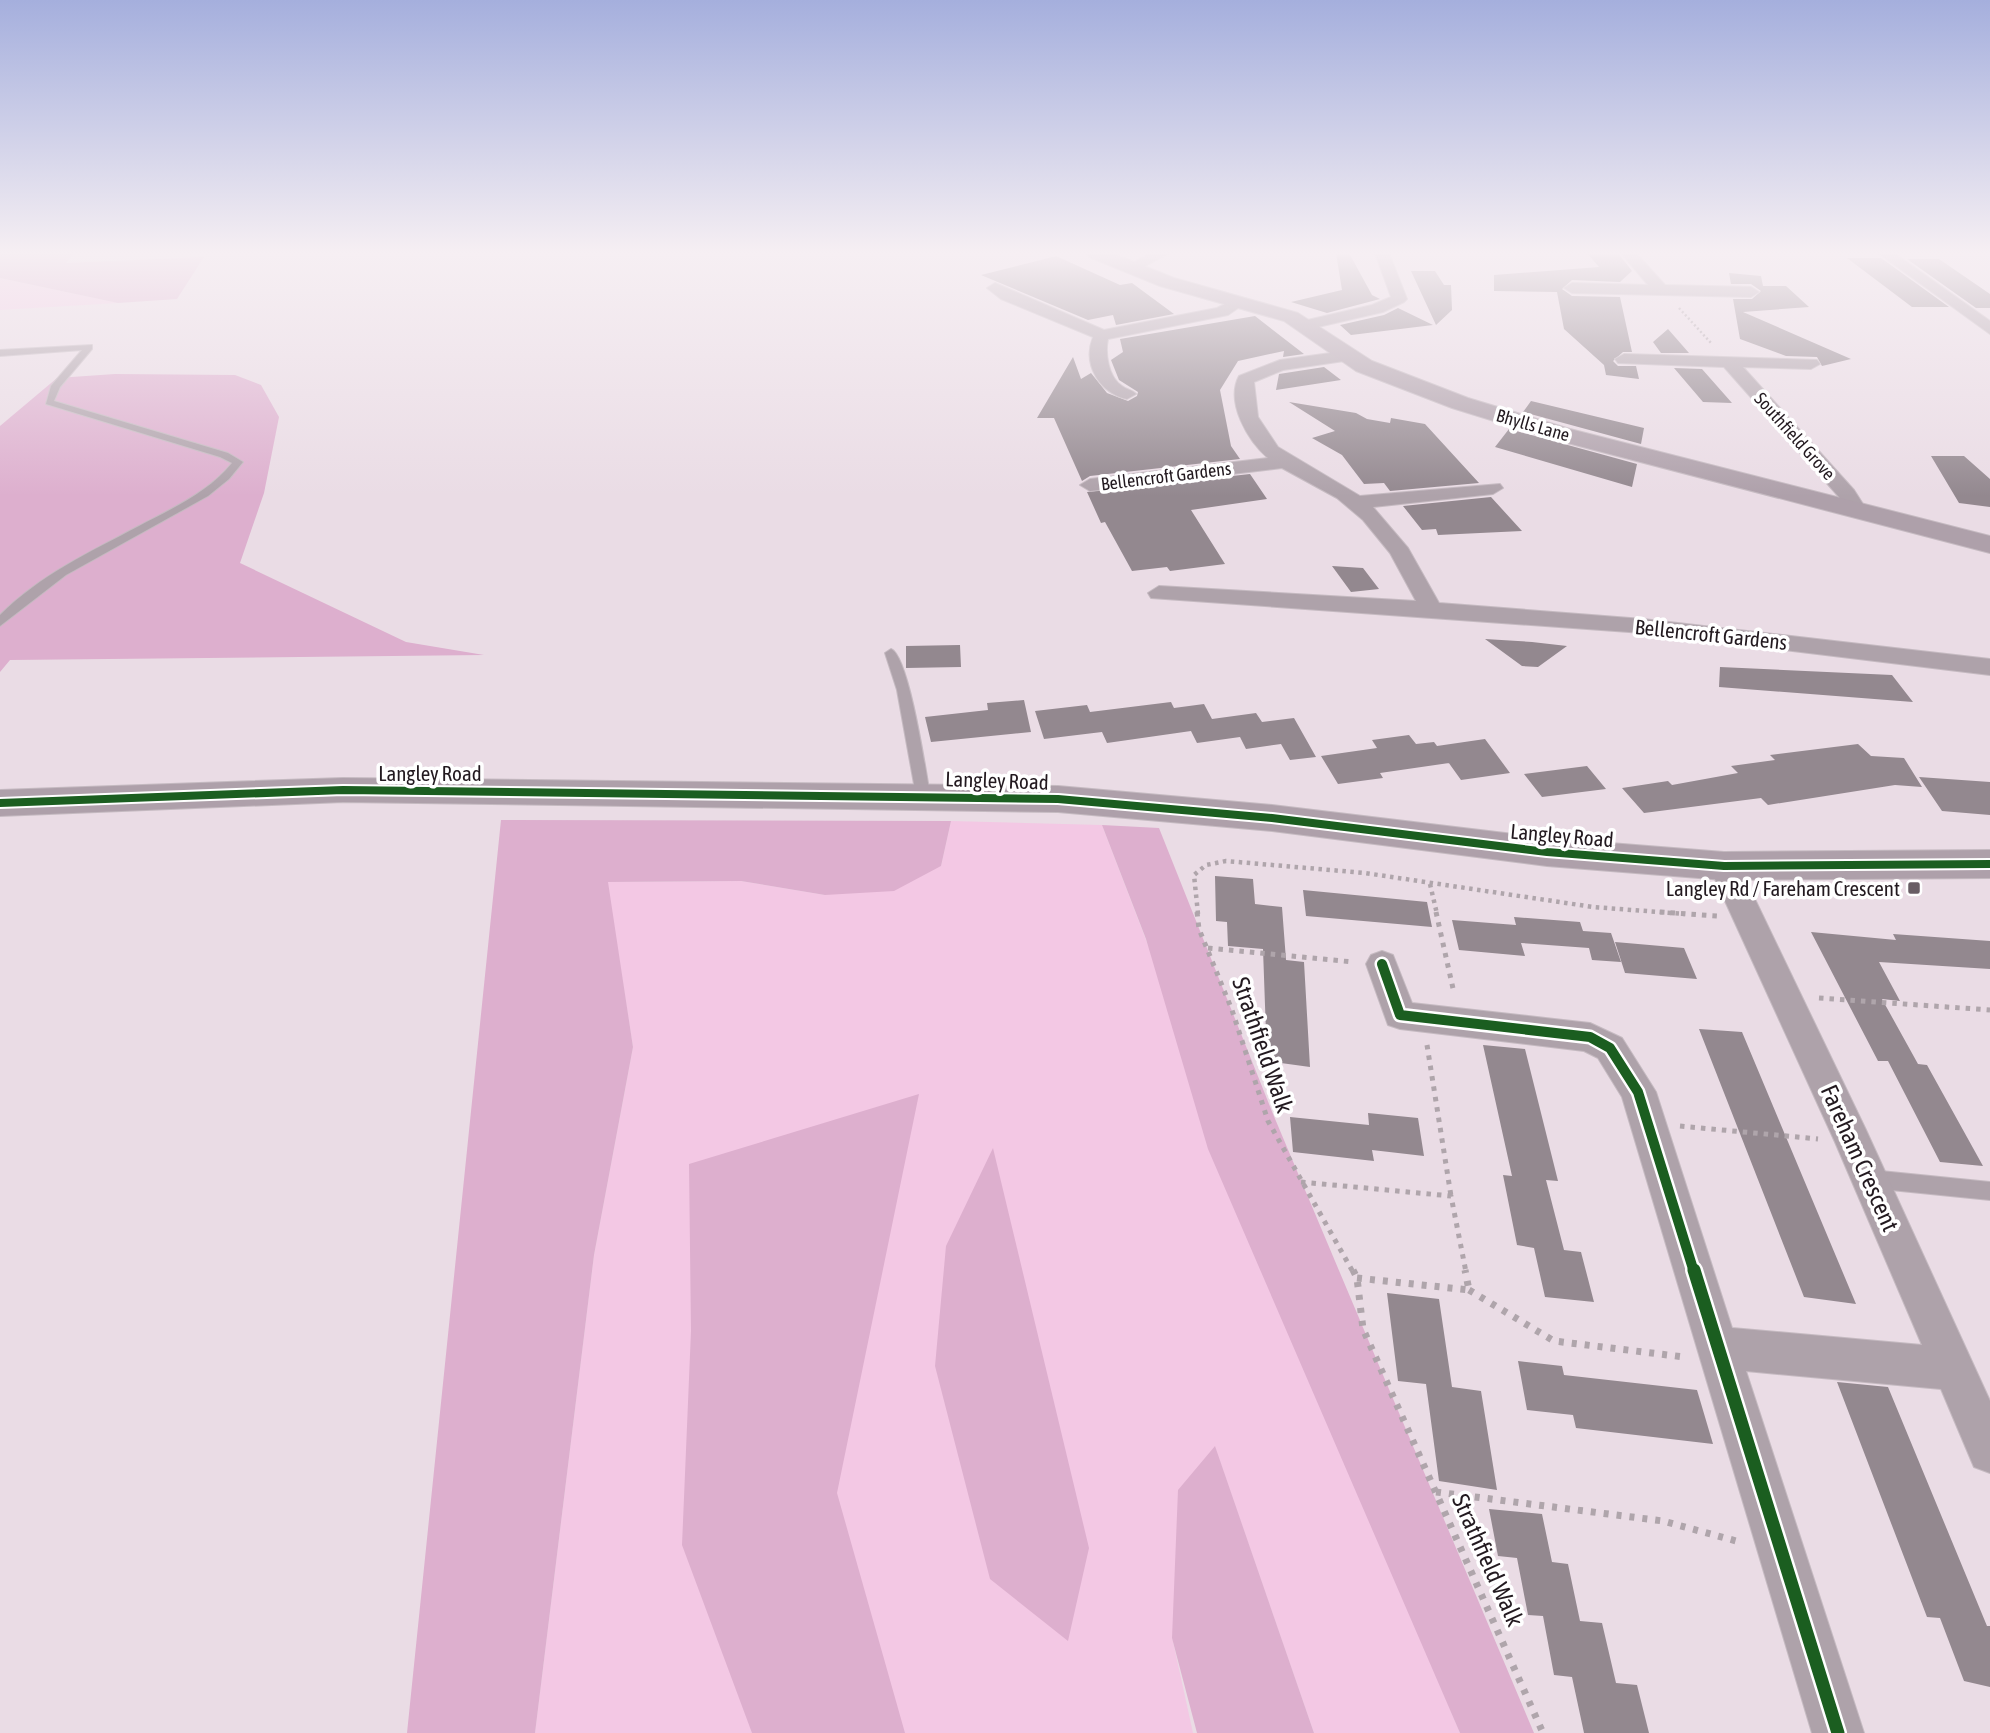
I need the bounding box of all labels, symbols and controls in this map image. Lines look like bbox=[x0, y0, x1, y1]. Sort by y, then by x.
street label: Southfield Grove bbox=[1750, 388, 1840, 484]
street label: Bhylls Lane bbox=[1494, 405, 1572, 445]
street label: Bellencroft Gardens bbox=[1100, 458, 1232, 494]
street label: Bellencroft Gardens bbox=[1634, 614, 1788, 654]
street label: Langley Road bbox=[378, 761, 482, 785]
street label: Langley Road bbox=[945, 766, 1049, 794]
street label: Langley Road bbox=[1509, 819, 1615, 851]
place label: Langley Rd / Fareham Crescent bbox=[1666, 876, 1900, 900]
marker: Langley Rd / Fareham Crescent bbox=[1906, 880, 1922, 896]
street label: Strathfield Walk bbox=[1227, 974, 1299, 1117]
street label: Fareham Crescent bbox=[1816, 1081, 1904, 1235]
street label: Strathfield Walk bbox=[1447, 1490, 1529, 1631]

